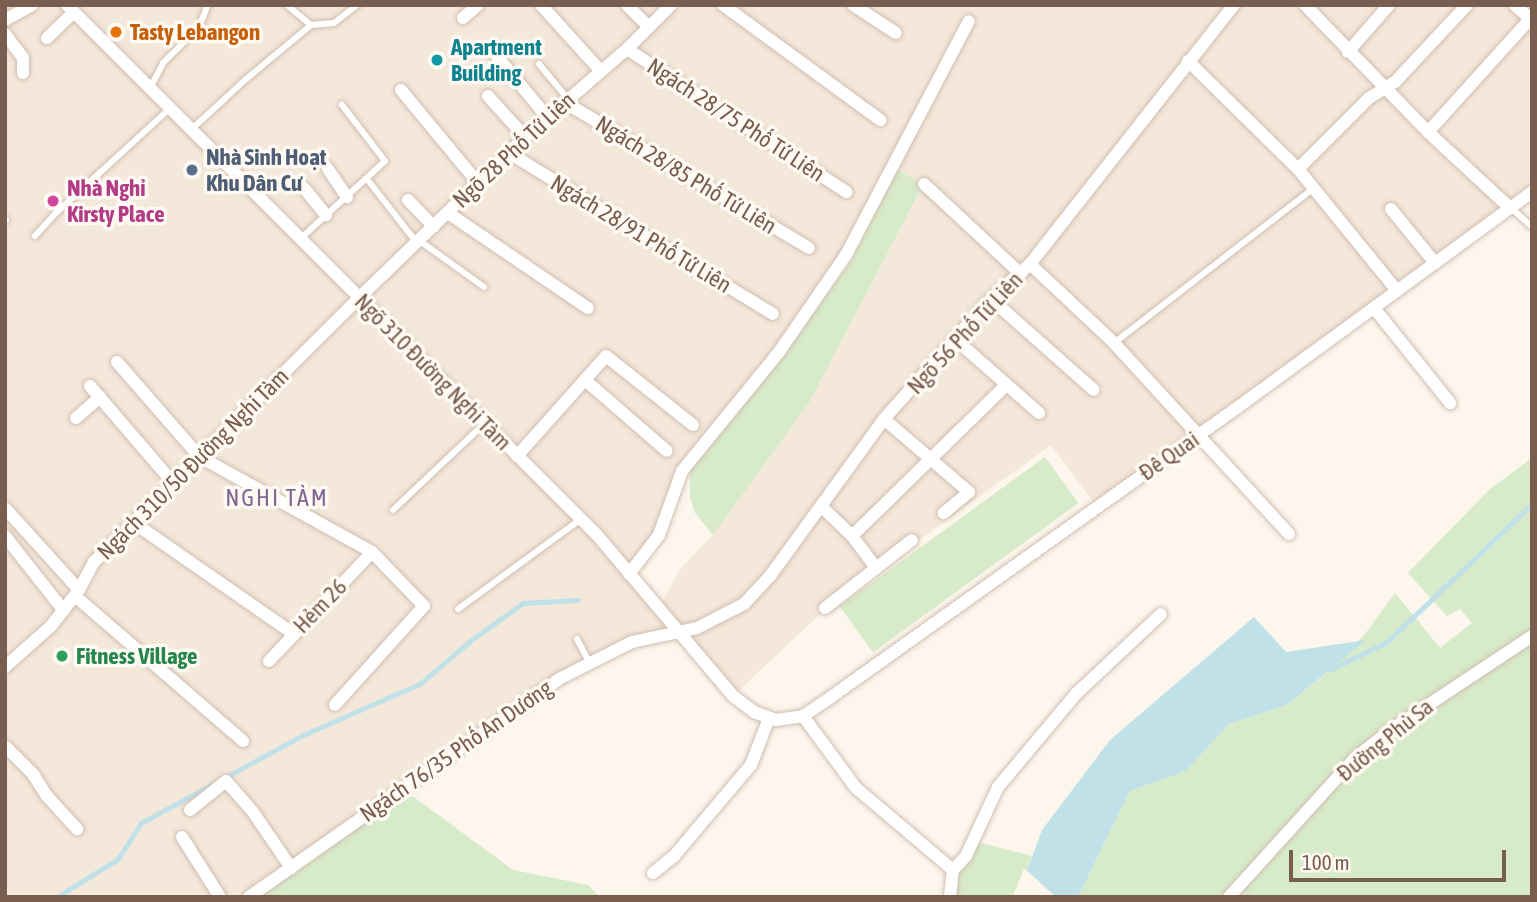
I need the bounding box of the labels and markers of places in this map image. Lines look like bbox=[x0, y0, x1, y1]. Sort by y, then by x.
place label: Tasty Lebangon bbox=[130, 18, 260, 46]
marker: Tasty Lebangon bbox=[108, 24, 124, 40]
place label: Apartment Building bbox=[451, 33, 542, 87]
marker: Apartment Building bbox=[429, 52, 445, 68]
place label: Nhà Sinh Hoạt Khu Dân Cư bbox=[206, 143, 326, 197]
marker: Nhà Sinh Hoạt Khu Dân Cư bbox=[184, 162, 200, 178]
place label: Nhà Nghỉ Kirsty Place bbox=[67, 174, 165, 228]
marker: Nhà Nghỉ Kirsty Place bbox=[45, 193, 61, 209]
place label: Fitness Village bbox=[76, 642, 197, 670]
marker: Fitness Village bbox=[54, 648, 70, 664]

